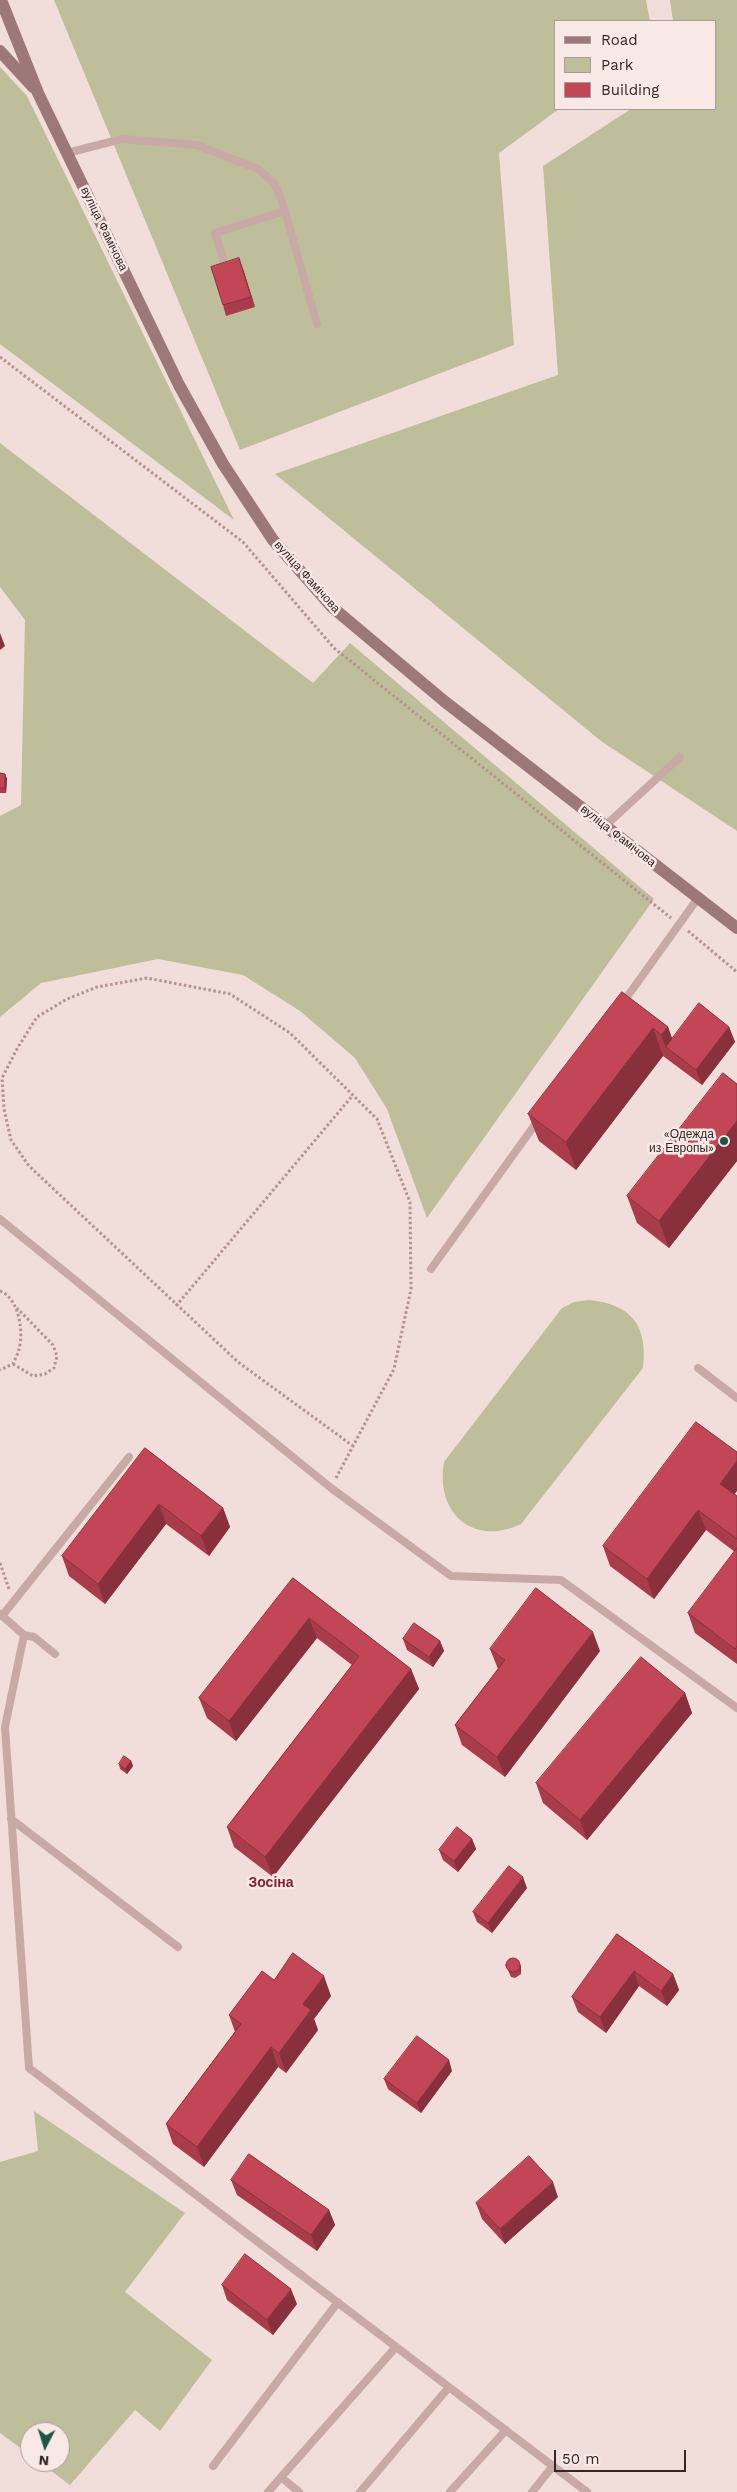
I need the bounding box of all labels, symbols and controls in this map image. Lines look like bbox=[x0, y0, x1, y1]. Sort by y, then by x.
legend bbox=[554, 20, 717, 110]
text: Road bbox=[601, 31, 638, 49]
text: Park bbox=[601, 56, 633, 74]
text: Building bbox=[601, 81, 659, 99]
street label: вуліца Фамічова bbox=[77, 185, 131, 273]
street label: вуліца Фамічова bbox=[271, 538, 343, 616]
street label: вуліца Фамічова bbox=[577, 802, 659, 870]
place label: «Одежда из Европы» bbox=[649, 1127, 714, 1155]
marker: «Одежда из Европы» bbox=[718, 1135, 730, 1147]
district label: Зосіна bbox=[248, 1875, 294, 1891]
north arrow bbox=[20, 2422, 70, 2472]
scale bar bbox=[557, 2440, 690, 2472]
text: 50 m bbox=[562, 2450, 599, 2468]
text: N bbox=[38, 2453, 50, 2469]

